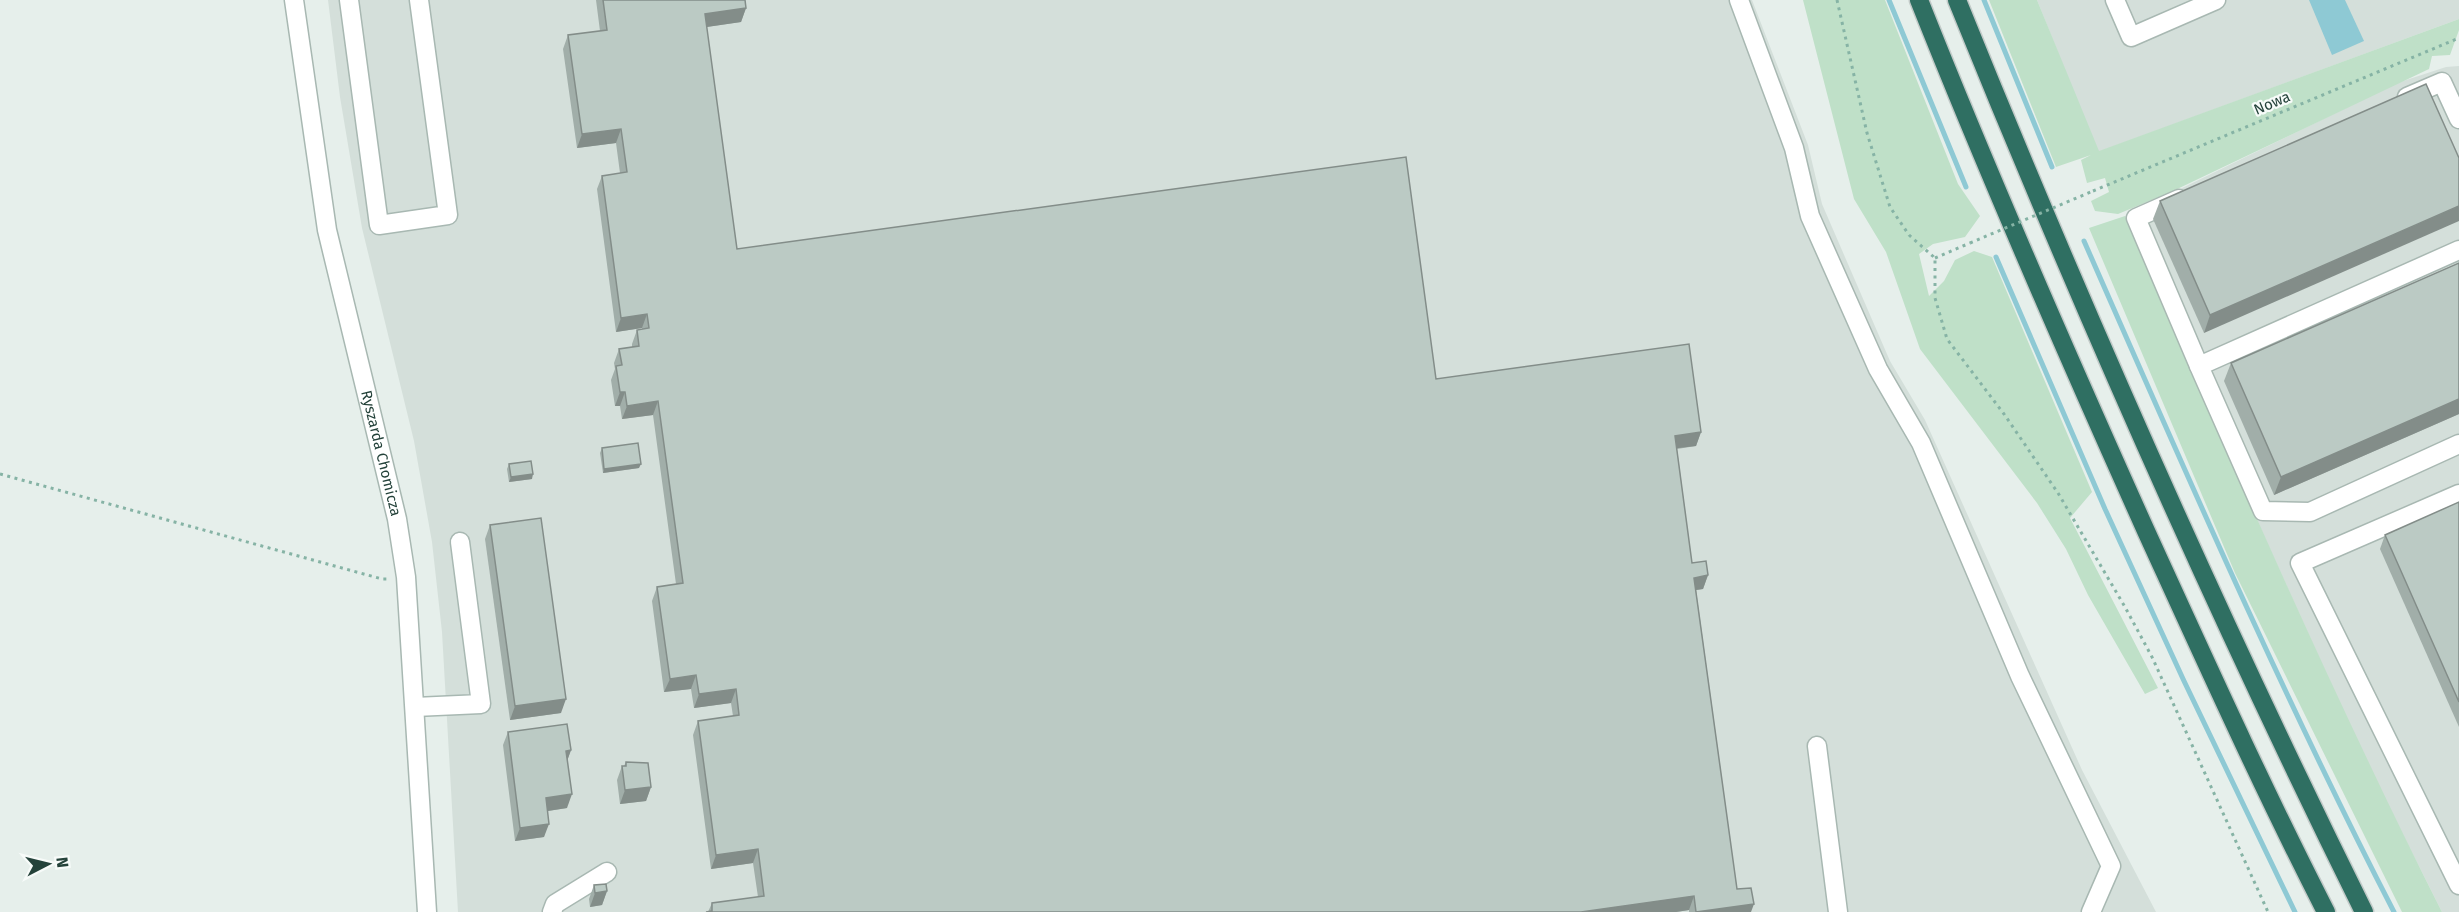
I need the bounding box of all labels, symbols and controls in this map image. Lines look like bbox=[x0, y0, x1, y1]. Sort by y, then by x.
street label: Nowa bbox=[2251, 87, 2293, 119]
street label: Ryszarda Chomicza bbox=[357, 388, 405, 518]
north arrow bbox=[18, 834, 78, 894]
text: N bbox=[52, 856, 72, 869]

